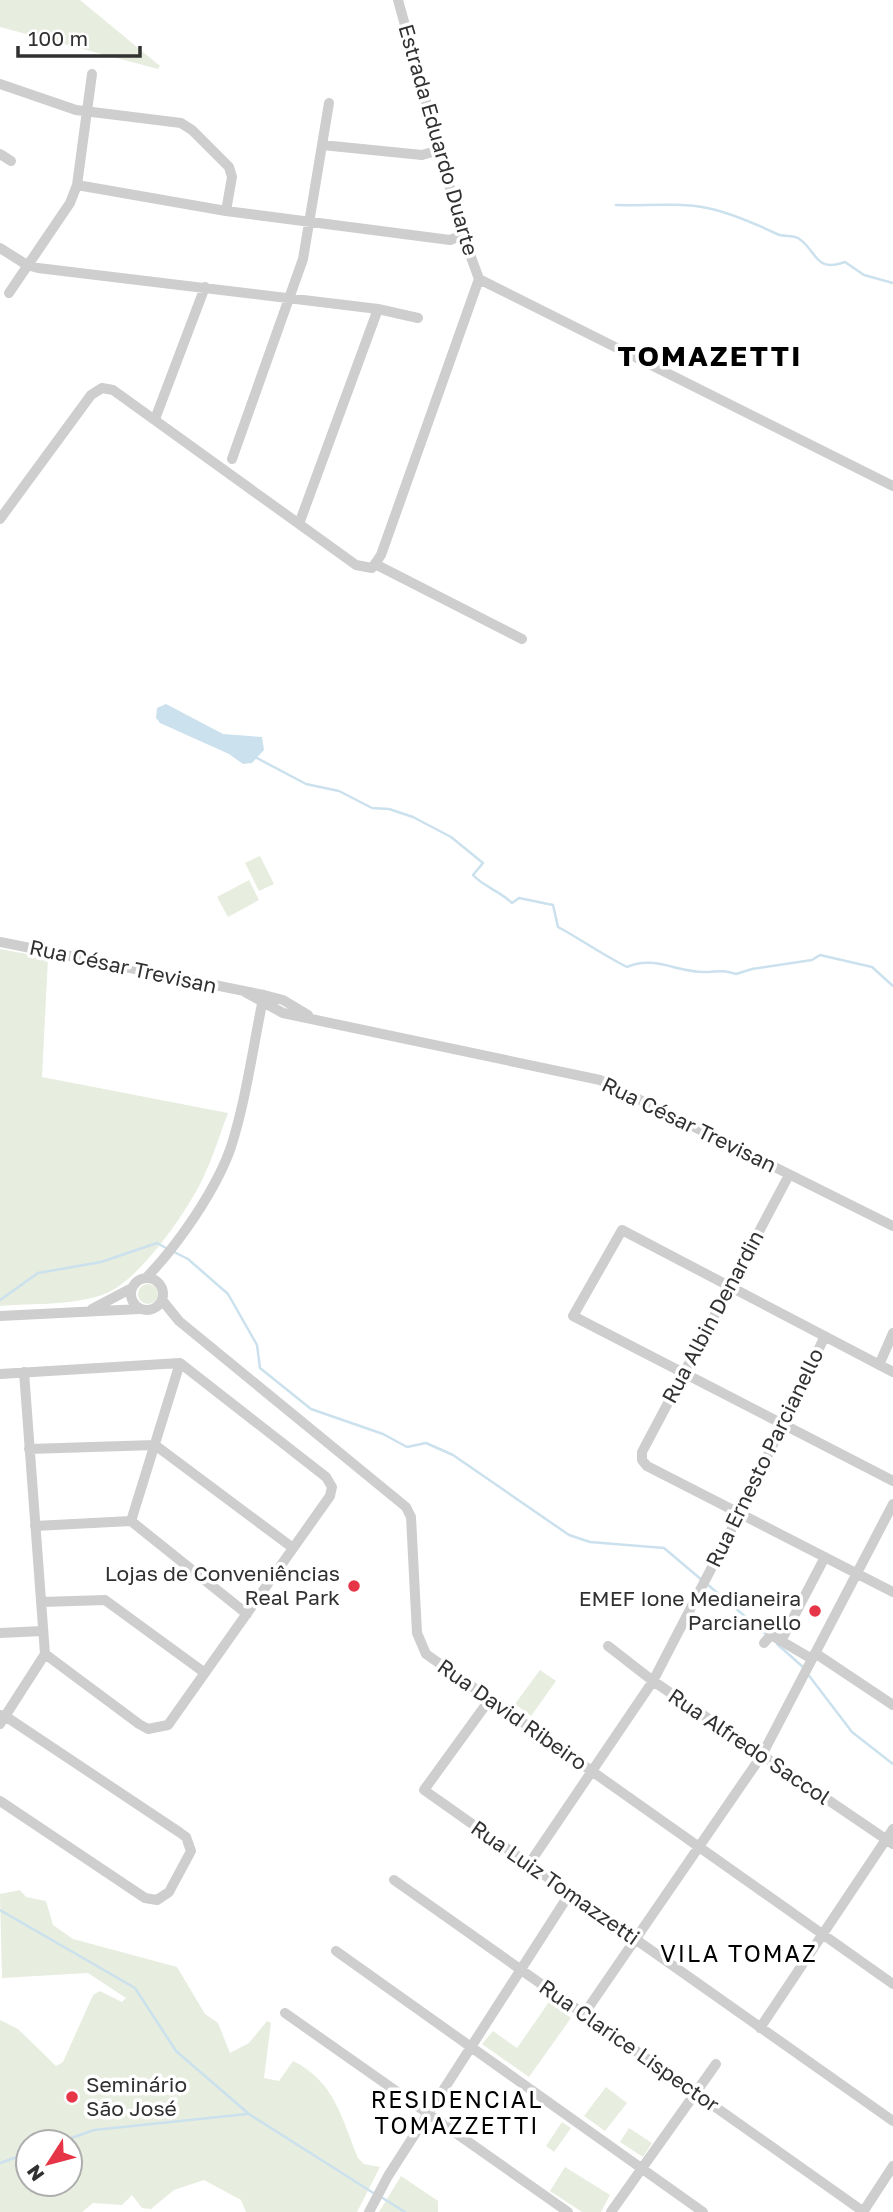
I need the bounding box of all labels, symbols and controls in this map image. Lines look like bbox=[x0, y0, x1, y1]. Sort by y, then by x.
scale bar bbox=[18, 14, 140, 58]
street label: Estrada Eduardo Duarte bbox=[393, 21, 484, 258]
text: 100 m bbox=[28, 25, 88, 51]
district label: TOMAZETTI bbox=[618, 339, 803, 372]
street label: Rua César Trevisan bbox=[27, 933, 219, 999]
street label: Rua César Trevisan bbox=[598, 1071, 781, 1178]
street label: Rua Albin Denardin bbox=[656, 1226, 769, 1407]
street label: Rua Ernesto Parcianello bbox=[700, 1344, 828, 1571]
place label: Lojas de Conveniências Real Park bbox=[105, 1560, 340, 1610]
marker: Lojas de Conveniências Real Park bbox=[346, 1578, 362, 1594]
place label: EMEF Ione Medianeira Parcianello bbox=[579, 1585, 801, 1635]
marker: EMEF Ione Medianeira Parcianello bbox=[807, 1603, 823, 1619]
street label: Rua David Ribeiro bbox=[433, 1653, 592, 1775]
street label: Rua Alfredo Saccol bbox=[664, 1682, 835, 1810]
street label: Rua Luiz Tomazzetti bbox=[466, 1814, 645, 1950]
district label: VILA TOMAZ bbox=[660, 1939, 818, 1967]
street label: Rua Clarice Lispector bbox=[535, 1973, 725, 2117]
place label: Seminário São José bbox=[86, 2071, 187, 2121]
district label: RESIDENCIAL TOMAZZETTI bbox=[371, 2085, 543, 2139]
marker: Seminário São José bbox=[64, 2089, 80, 2105]
north arrow bbox=[14, 2128, 84, 2198]
text: N bbox=[21, 2161, 48, 2186]

